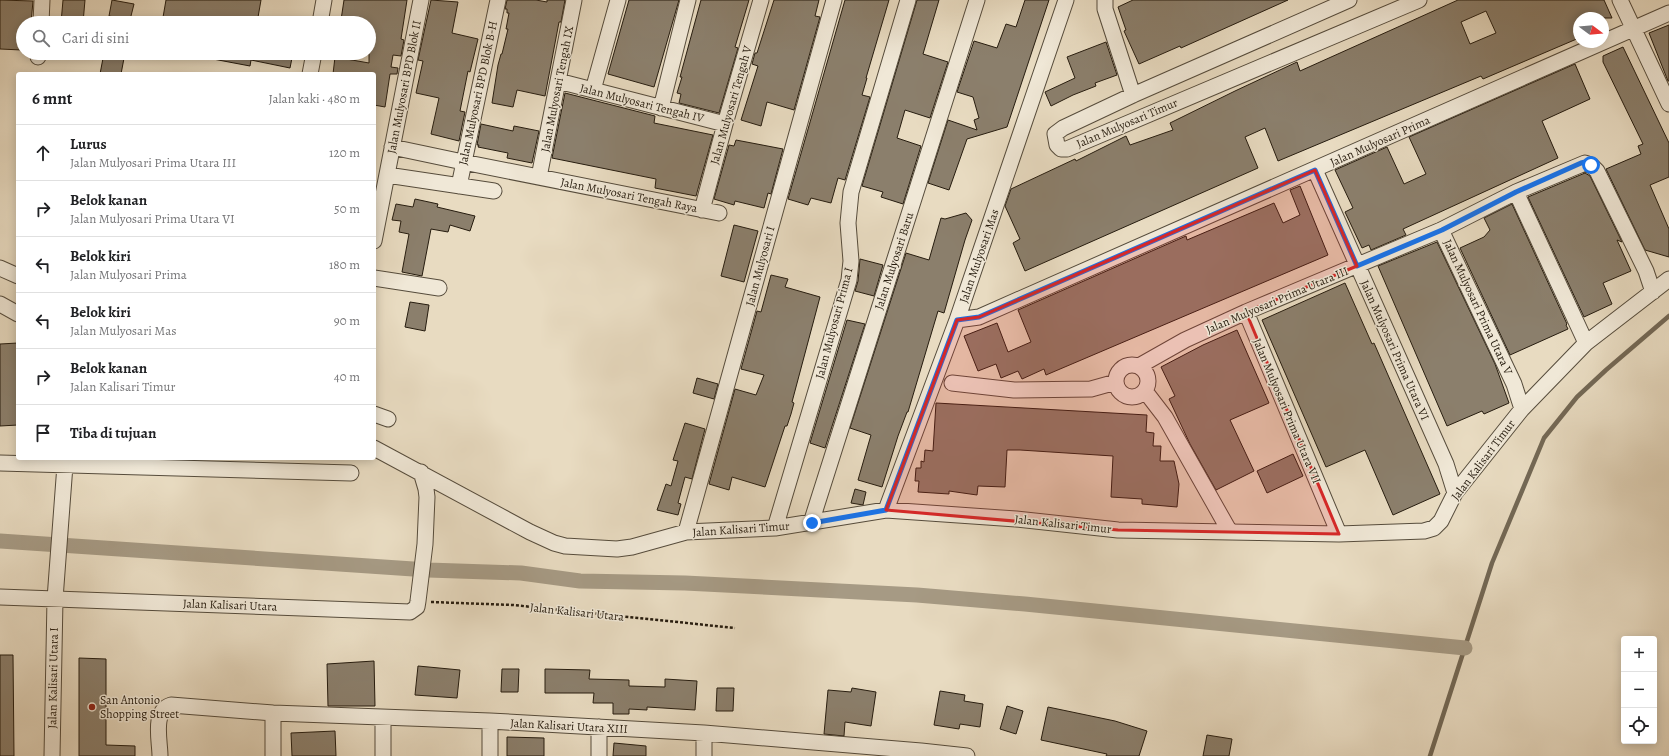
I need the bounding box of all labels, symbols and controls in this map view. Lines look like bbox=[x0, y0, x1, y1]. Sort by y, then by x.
north arrow bbox=[1573, 12, 1609, 48]
search box bbox=[16, 16, 376, 60]
street label: Jalan Mulyosari BPD Blok II bbox=[383, 19, 425, 155]
street label: Jalan Mulyosari BPD Blok B-H bbox=[455, 19, 501, 167]
street label: Jalan Mulyosari Tengah IX bbox=[537, 24, 577, 153]
icon: search bbox=[30, 27, 52, 49]
text: Cari di sini bbox=[62, 28, 129, 48]
street label: Jalan Mulyosari Tengah V bbox=[706, 43, 756, 166]
street label: Jalan Mulyosari Tengah IV bbox=[578, 80, 706, 126]
text: 6 mnt bbox=[32, 87, 72, 110]
text: Jalan kaki · 480 m bbox=[269, 90, 360, 107]
street label: Jalan Mulyosari Timur bbox=[1074, 94, 1180, 152]
street label: Jalan Mulyosari Prima bbox=[1327, 112, 1433, 170]
text: Lurus bbox=[70, 134, 107, 154]
icon: ahead bbox=[32, 142, 54, 164]
text: 120 m bbox=[329, 144, 360, 161]
text: Jalan Mulyosari Prima Utara III bbox=[70, 154, 236, 171]
route start bbox=[1582, 156, 1600, 174]
street label: Jalan Mulyosari Tengah Raya bbox=[559, 174, 699, 216]
text: Belok kanan bbox=[70, 190, 147, 210]
icon: right bbox=[32, 198, 54, 220]
text: 50 m bbox=[334, 200, 360, 217]
street label: Jalan Mulyosari Mas bbox=[955, 207, 1003, 305]
text: Jalan Mulyosari Prima Utara VI bbox=[70, 210, 235, 227]
street label: Jalan Mulyosari Baru bbox=[871, 210, 917, 312]
street label: Jalan Mulyosari I bbox=[742, 224, 778, 308]
street label: Jalan Mulyosari Prima Utara V bbox=[1440, 237, 1517, 378]
text: Belok kiri bbox=[70, 246, 131, 266]
icon: left bbox=[32, 254, 54, 276]
text: 180 m bbox=[329, 256, 360, 273]
street label: Jalan Mulyosari Prima Utara III bbox=[1203, 263, 1351, 337]
text: Jalan Mulyosari Prima bbox=[70, 266, 187, 283]
street label: Jalan Mulyosari Prima I bbox=[811, 266, 857, 380]
street label: Jalan Mulyosari Prima Utara VI bbox=[1357, 277, 1433, 423]
text: Belok kiri bbox=[70, 302, 131, 322]
icon: left bbox=[32, 310, 54, 332]
text: 90 m bbox=[334, 312, 360, 329]
text: Jalan Mulyosari Mas bbox=[70, 322, 177, 339]
street label: Jalan Mulyosari Prima Utara VII bbox=[1249, 336, 1325, 486]
text: Belok kanan bbox=[70, 358, 147, 378]
icon: right bbox=[32, 366, 54, 388]
text: 40 m bbox=[334, 368, 360, 385]
text: Jalan Kalisari Timur bbox=[70, 378, 175, 395]
street label: Jalan Kalisari Timur bbox=[1447, 416, 1519, 504]
icon: arrive bbox=[32, 422, 54, 444]
text: Tiba di tujuan bbox=[70, 423, 156, 443]
street label: Jalan Kalisari Timur bbox=[1014, 511, 1113, 537]
route end bbox=[803, 514, 821, 532]
street label: Jalan Kalisari Timur bbox=[692, 518, 791, 540]
street label: Jalan Kalisari Utara bbox=[182, 595, 278, 615]
street label: Jalan Kalisari Utara bbox=[529, 599, 625, 625]
street label: Jalan Kalisari Utara I bbox=[44, 627, 62, 729]
map controls bbox=[1621, 636, 1657, 744]
button: + bbox=[1621, 636, 1657, 672]
button: − bbox=[1621, 672, 1657, 708]
place label: San Antonio Shopping Street bbox=[100, 692, 179, 722]
marker: San Antonio Shopping Street bbox=[87, 702, 97, 712]
button: locate bbox=[1621, 708, 1657, 744]
street label: Jalan Kalisari Utara XIII bbox=[510, 715, 628, 737]

